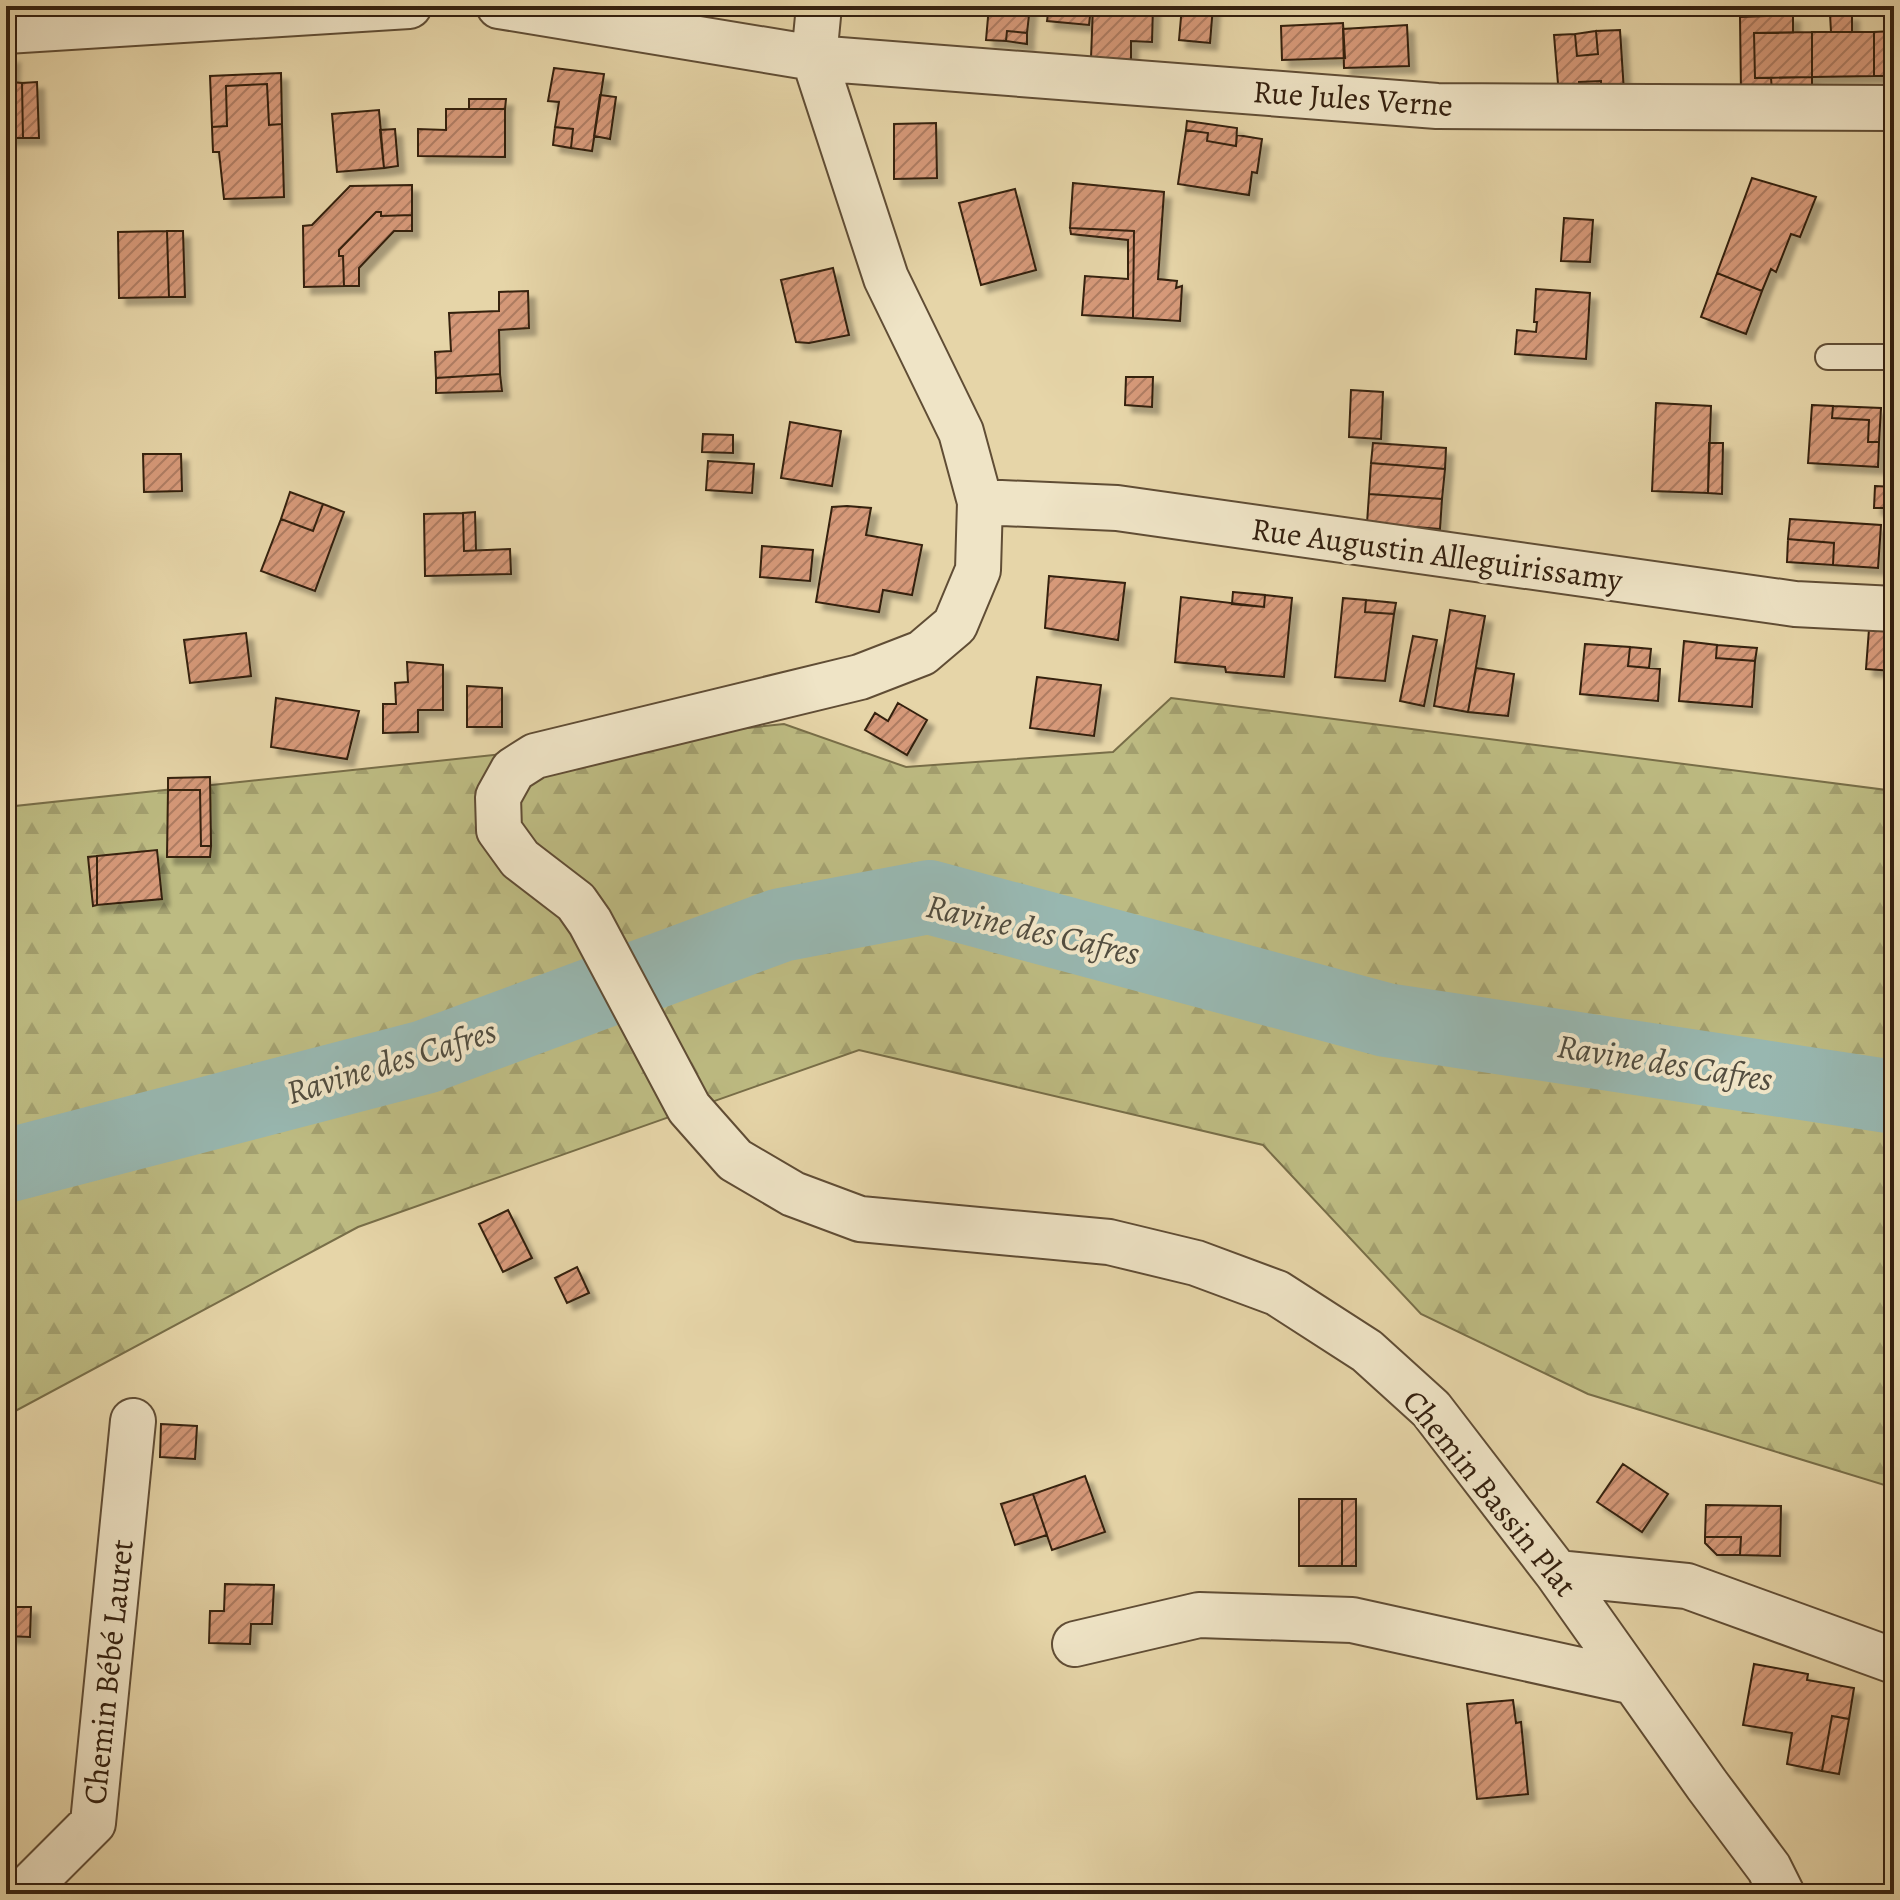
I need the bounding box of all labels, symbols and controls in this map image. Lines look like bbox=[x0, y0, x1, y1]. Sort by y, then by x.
street label: Rue Jules Verne bbox=[1252, 69, 1454, 127]
street label: Rue Augustin Alleguirissamy bbox=[1249, 506, 1626, 602]
water label: Ravine des Cafres bbox=[922, 882, 1144, 977]
water label: Ravine des Cafres bbox=[280, 1007, 502, 1116]
water label: Ravine des Cafres bbox=[1554, 1022, 1776, 1103]
street label: Chemin Bassin Plat bbox=[1393, 1380, 1587, 1606]
street label: Chemin Bébé Lauret bbox=[72, 1537, 144, 1807]

